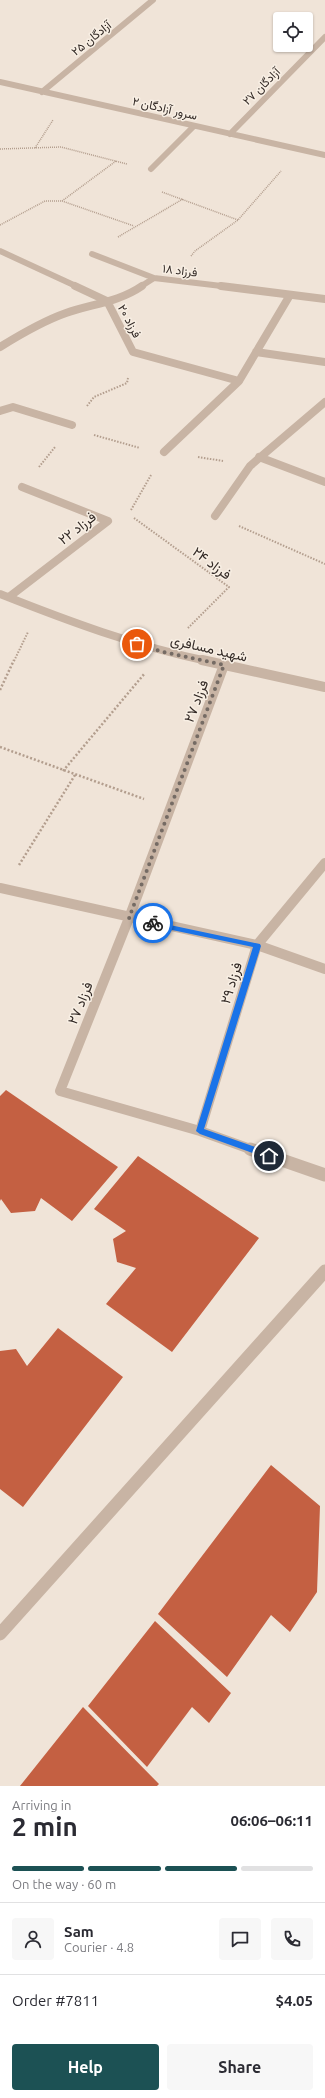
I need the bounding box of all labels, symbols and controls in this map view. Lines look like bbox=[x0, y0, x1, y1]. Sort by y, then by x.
map controls bbox=[273, 12, 313, 52]
button: locate bbox=[273, 12, 313, 52]
street label: آزادگان ۲۵ bbox=[69, 17, 116, 59]
street label: آزادگان ۲۷ bbox=[240, 64, 285, 109]
street label: سرور آزادگان ۲ bbox=[131, 94, 199, 124]
street label: فرزاد ۱۸ bbox=[162, 261, 198, 281]
street label: فرزاد ۲۰ bbox=[114, 302, 144, 341]
street label: فرزاد ۲۲ bbox=[55, 508, 100, 548]
street label: فرزاد ۲۴ bbox=[189, 543, 234, 583]
pin bbox=[120, 627, 154, 661]
street label: شهید مسافری bbox=[169, 631, 249, 666]
icon: bag bbox=[126, 633, 148, 655]
street label: فرزاد ۲۷ bbox=[181, 678, 212, 725]
courier bbox=[133, 903, 173, 943]
icon: bike bbox=[142, 912, 164, 934]
street label: فرزاد ۲۹ bbox=[217, 960, 246, 1006]
street label: فرزاد ۲۷ bbox=[64, 980, 97, 1027]
pin bbox=[252, 1139, 286, 1173]
icon: home bbox=[258, 1145, 280, 1167]
text: Arriving in bbox=[12, 1798, 71, 1812]
text: 2 min bbox=[12, 1812, 78, 1841]
text: 06:06–06:11 bbox=[230, 1812, 313, 1829]
text: On the way · 60 m bbox=[12, 1877, 116, 1891]
button: person bbox=[12, 1918, 54, 1960]
button: chat bbox=[219, 1918, 261, 1960]
button: phone bbox=[271, 1918, 313, 1960]
text: Sam bbox=[64, 1923, 94, 1940]
text: Courier · 4.8 bbox=[64, 1940, 134, 1954]
text: Order #7811 bbox=[12, 1992, 99, 2009]
text: $4.05 bbox=[275, 1992, 313, 2009]
button: Help bbox=[12, 2044, 159, 2090]
button: Share bbox=[167, 2044, 313, 2090]

